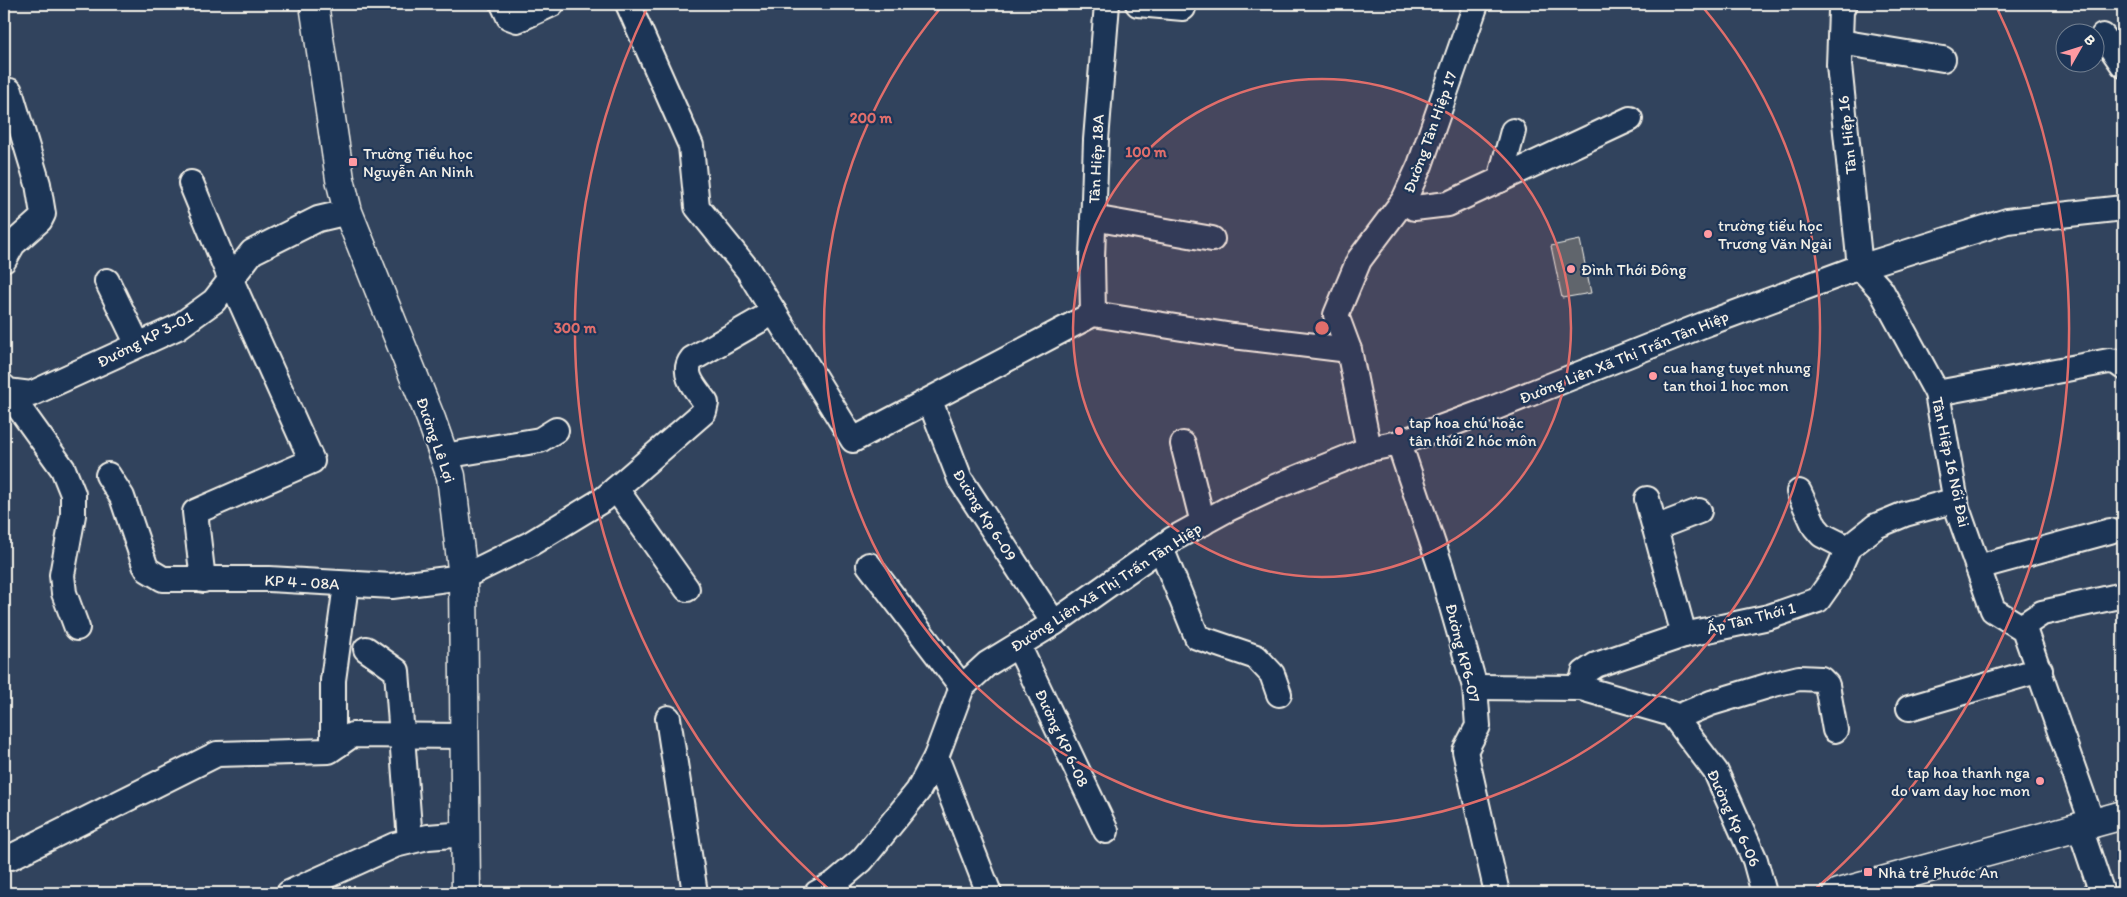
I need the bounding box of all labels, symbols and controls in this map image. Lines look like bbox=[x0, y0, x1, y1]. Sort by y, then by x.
north arrow bbox=[2054, 22, 2104, 72]
text: B bbox=[2080, 31, 2099, 49]
street label: Đường Tân Hiệp 17 bbox=[1399, 69, 1461, 195]
street label: Tân Hiệp 16 bbox=[1833, 95, 1861, 175]
text: 200 m bbox=[850, 109, 893, 127]
street label: Tân Hiệp 18A bbox=[1084, 114, 1108, 204]
text: 100 m bbox=[1125, 143, 1167, 161]
place label: Trường Tiểu học Nguyễn An Ninh bbox=[363, 144, 474, 181]
marker: Trường Tiểu học Nguyễn An Ninh bbox=[347, 156, 359, 168]
place label: trường tiểu học Trương Văn Ngài bbox=[1718, 216, 1832, 253]
marker: trường tiểu học Trương Văn Ngài bbox=[1702, 228, 1714, 240]
place label: Đình Thới Đông bbox=[1581, 260, 1687, 279]
marker: Đình Thới Đông bbox=[1565, 263, 1577, 275]
street label: Đường Liên Xã Thị Trấn Tân Hiệp bbox=[1517, 306, 1731, 408]
street label: Đường KP 3-01 bbox=[94, 307, 196, 371]
text: 300 m bbox=[554, 319, 597, 337]
centre of rings bbox=[1313, 319, 1331, 337]
place label: cua hang tuyet nhung tan thoi 1 hoc mon bbox=[1663, 358, 1812, 395]
marker: cua hang tuyet nhung tan thoi 1 hoc mon bbox=[1647, 370, 1659, 382]
street label: Đường Lê Lợi bbox=[413, 395, 459, 485]
street label: Tân Hiệp 16 Nối Đài bbox=[1928, 395, 1974, 529]
place label: tap hoa chú hoặc tân thới 2 hóc môn bbox=[1409, 413, 1536, 450]
marker: tap hoa chú hoặc tân thới 2 hóc môn bbox=[1393, 425, 1405, 437]
street label: Đường Kp 6-09 bbox=[949, 466, 1021, 564]
street label: Đường Liên Xã Thị Trấn Tân Hiệp bbox=[1007, 518, 1205, 656]
street label: KP 4 - 08A bbox=[264, 571, 340, 593]
street label: Ấp Tân Thới 1 bbox=[1705, 598, 1798, 638]
street label: Đường KP6-07 bbox=[1442, 602, 1484, 705]
street label: Đường KP 6-08 bbox=[1031, 686, 1093, 790]
place label: tap hoa thanh nga do vam day hoc mon bbox=[1891, 763, 2030, 800]
street label: Đường Kp 6-06 bbox=[1703, 766, 1765, 870]
marker: tap hoa thanh nga do vam day hoc mon bbox=[2034, 775, 2046, 787]
place label: Nhà trẻ Phước An bbox=[1878, 863, 1999, 882]
marker: Nhà trẻ Phước An bbox=[1862, 866, 1874, 878]

